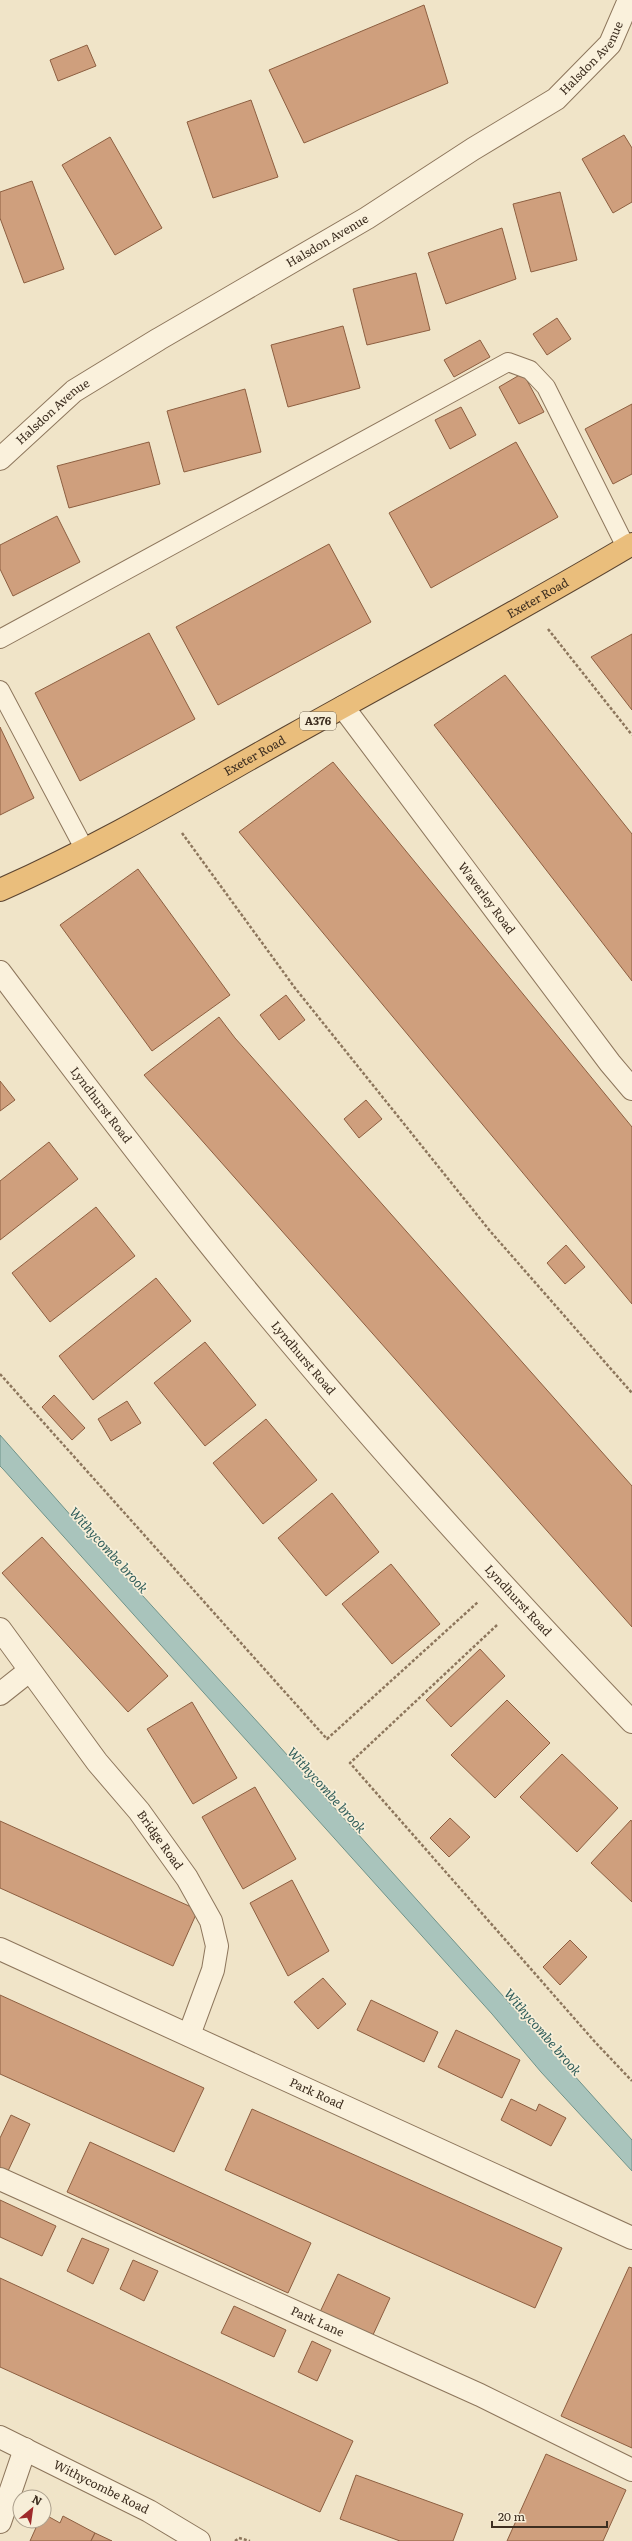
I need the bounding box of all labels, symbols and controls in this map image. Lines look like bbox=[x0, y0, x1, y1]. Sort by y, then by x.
street label: Halsdon Avenue bbox=[555, 18, 627, 99]
street label: Halsdon Avenue bbox=[282, 209, 372, 271]
street label: Halsdon Avenue bbox=[11, 374, 93, 448]
street label: Exeter Road bbox=[503, 573, 572, 622]
road number: A376 bbox=[300, 712, 336, 730]
street label: Exeter Road bbox=[220, 730, 289, 780]
street label: Waverley Road bbox=[454, 858, 521, 938]
street label: Lyndhurst Road bbox=[67, 1063, 137, 1147]
street label: Lyndhurst Road bbox=[268, 1317, 341, 1399]
water label: Withycombe brook bbox=[66, 1503, 154, 1597]
street label: Lyndhurst Road bbox=[481, 1560, 557, 1640]
water label: Withycombe brook bbox=[284, 1743, 372, 1837]
street label: Bridge Road bbox=[133, 1806, 189, 1873]
water label: Withycombe brook bbox=[500, 1984, 587, 2080]
street label: Park Road bbox=[287, 2073, 348, 2113]
street label: Park Lane bbox=[288, 2301, 347, 2341]
street label: Withycombe Road bbox=[51, 2455, 153, 2518]
north arrow bbox=[12, 2489, 52, 2529]
text: N bbox=[29, 2490, 45, 2509]
scale bar bbox=[492, 2503, 607, 2529]
text: 20 m bbox=[498, 2507, 525, 2525]

